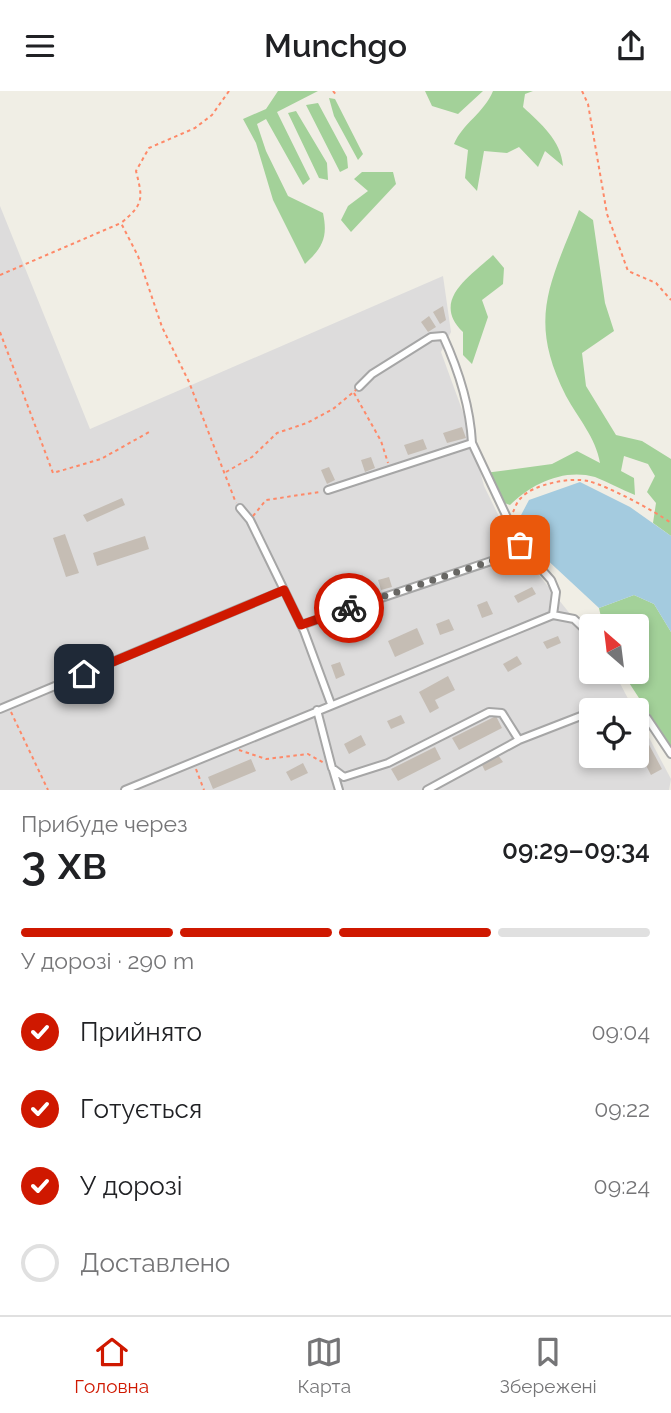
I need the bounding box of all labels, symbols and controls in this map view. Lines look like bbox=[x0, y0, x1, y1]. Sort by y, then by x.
icon: menu bbox=[21, 27, 59, 65]
text: Munchgo bbox=[264, 27, 407, 64]
icon: share bbox=[612, 27, 650, 65]
pin bbox=[490, 515, 550, 575]
icon: bag bbox=[501, 526, 539, 564]
courier bbox=[314, 573, 384, 643]
icon: bike bbox=[330, 589, 368, 627]
north arrow bbox=[579, 614, 649, 684]
map controls bbox=[579, 614, 649, 768]
pin bbox=[54, 644, 114, 704]
icon: home bbox=[65, 655, 103, 693]
button: locate bbox=[579, 698, 649, 768]
text: Прибуде через bbox=[21, 810, 188, 837]
text: 09:29–09:34 bbox=[502, 835, 650, 865]
text: 3 хв bbox=[21, 836, 107, 890]
text: У дорозі · 290 m bbox=[21, 947, 194, 974]
icon: check bbox=[21, 1013, 59, 1051]
text: Прийнято bbox=[80, 1017, 202, 1047]
text: 09:04 bbox=[591, 1018, 650, 1045]
icon: check bbox=[21, 1090, 59, 1128]
text: Готується bbox=[80, 1094, 202, 1124]
text: 09:22 bbox=[594, 1095, 650, 1122]
icon: check bbox=[21, 1167, 59, 1205]
text: У дорозі bbox=[80, 1171, 182, 1201]
text: 09:24 bbox=[594, 1172, 650, 1199]
text: Доставлено bbox=[80, 1248, 230, 1278]
tab: Головна bbox=[74, 1333, 149, 1397]
tab: Карта bbox=[298, 1333, 351, 1397]
tab: Збережені bbox=[499, 1333, 597, 1397]

